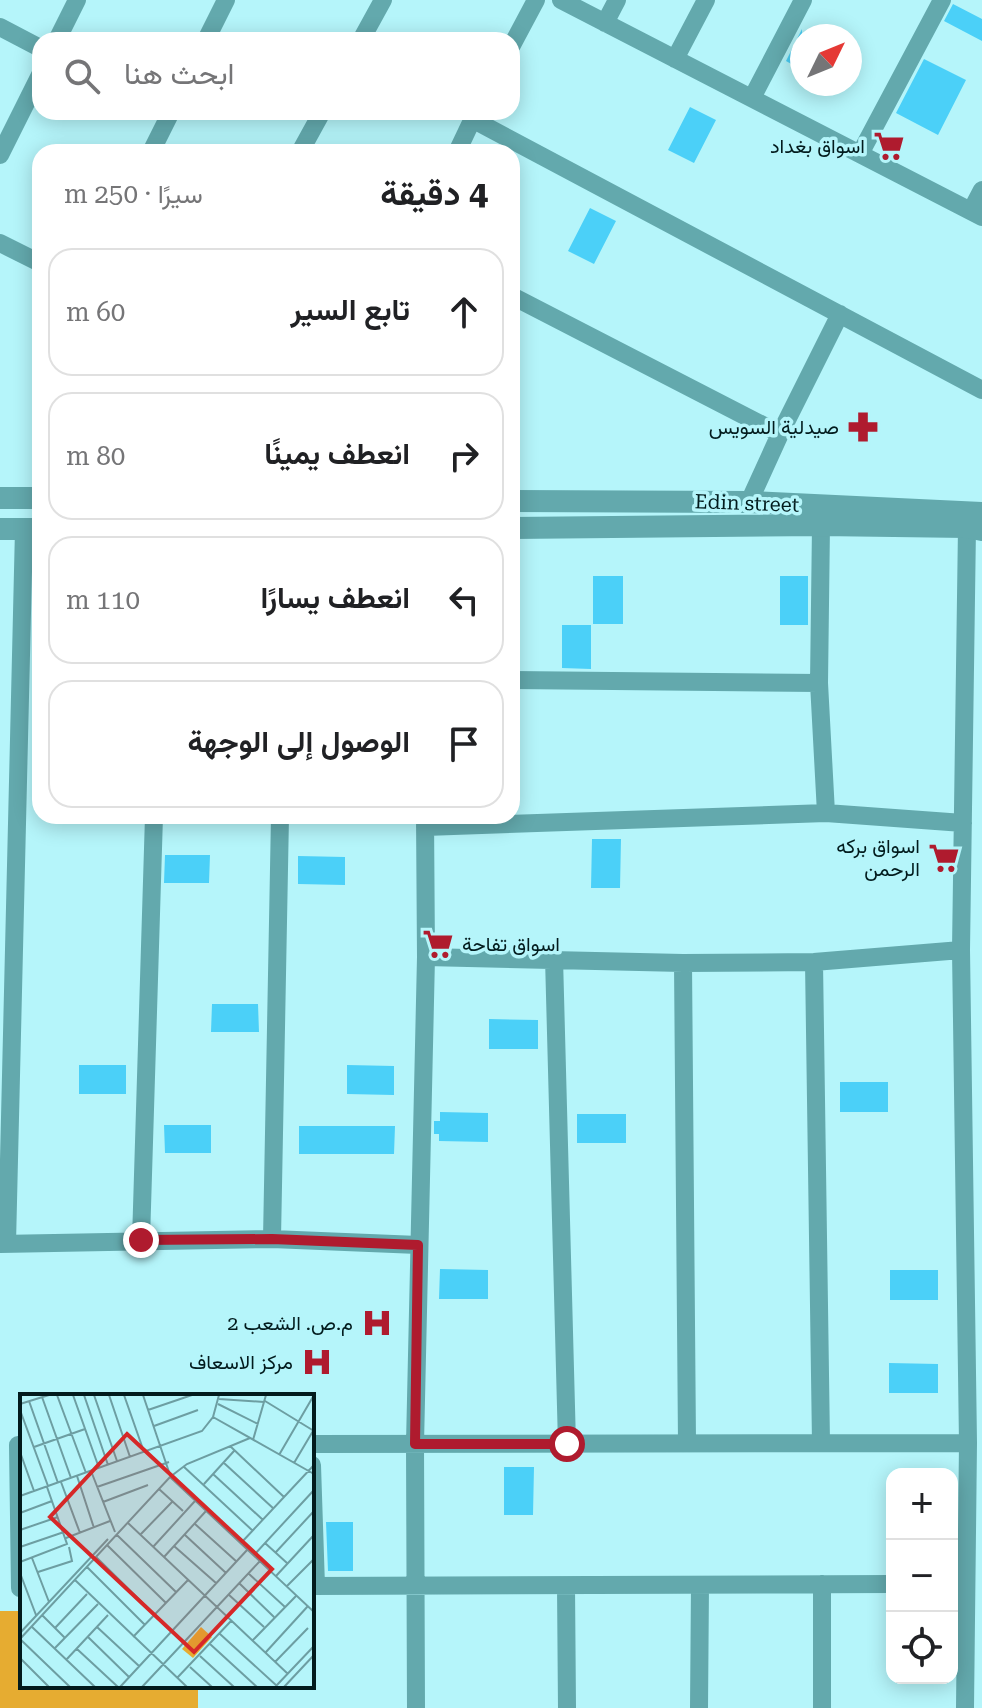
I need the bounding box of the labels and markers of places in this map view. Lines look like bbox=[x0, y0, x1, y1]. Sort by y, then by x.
supermarket icon: اسواق بغداد bbox=[872, 129, 906, 163]
place label: اسواق بغداد bbox=[770, 134, 865, 159]
pharmacy icon: صيدلية السويس bbox=[846, 410, 880, 444]
place label: صيدلية السويس bbox=[709, 415, 839, 440]
place label: اسواق بركه الرحمن bbox=[836, 834, 920, 882]
supermarket icon: اسواق بركه الرحمن bbox=[927, 841, 961, 875]
supermarket icon: اسواق تفاحة bbox=[421, 927, 455, 961]
place label: اسواق تفاحة bbox=[462, 932, 560, 957]
hospital icon: م.ص. الشعب 2 bbox=[360, 1306, 394, 1340]
place label: م.ص. الشعب 2 bbox=[227, 1311, 353, 1336]
hospital icon: مركز الاسعاف bbox=[300, 1345, 334, 1379]
place label: مركز الاسعاف bbox=[189, 1350, 293, 1375]

